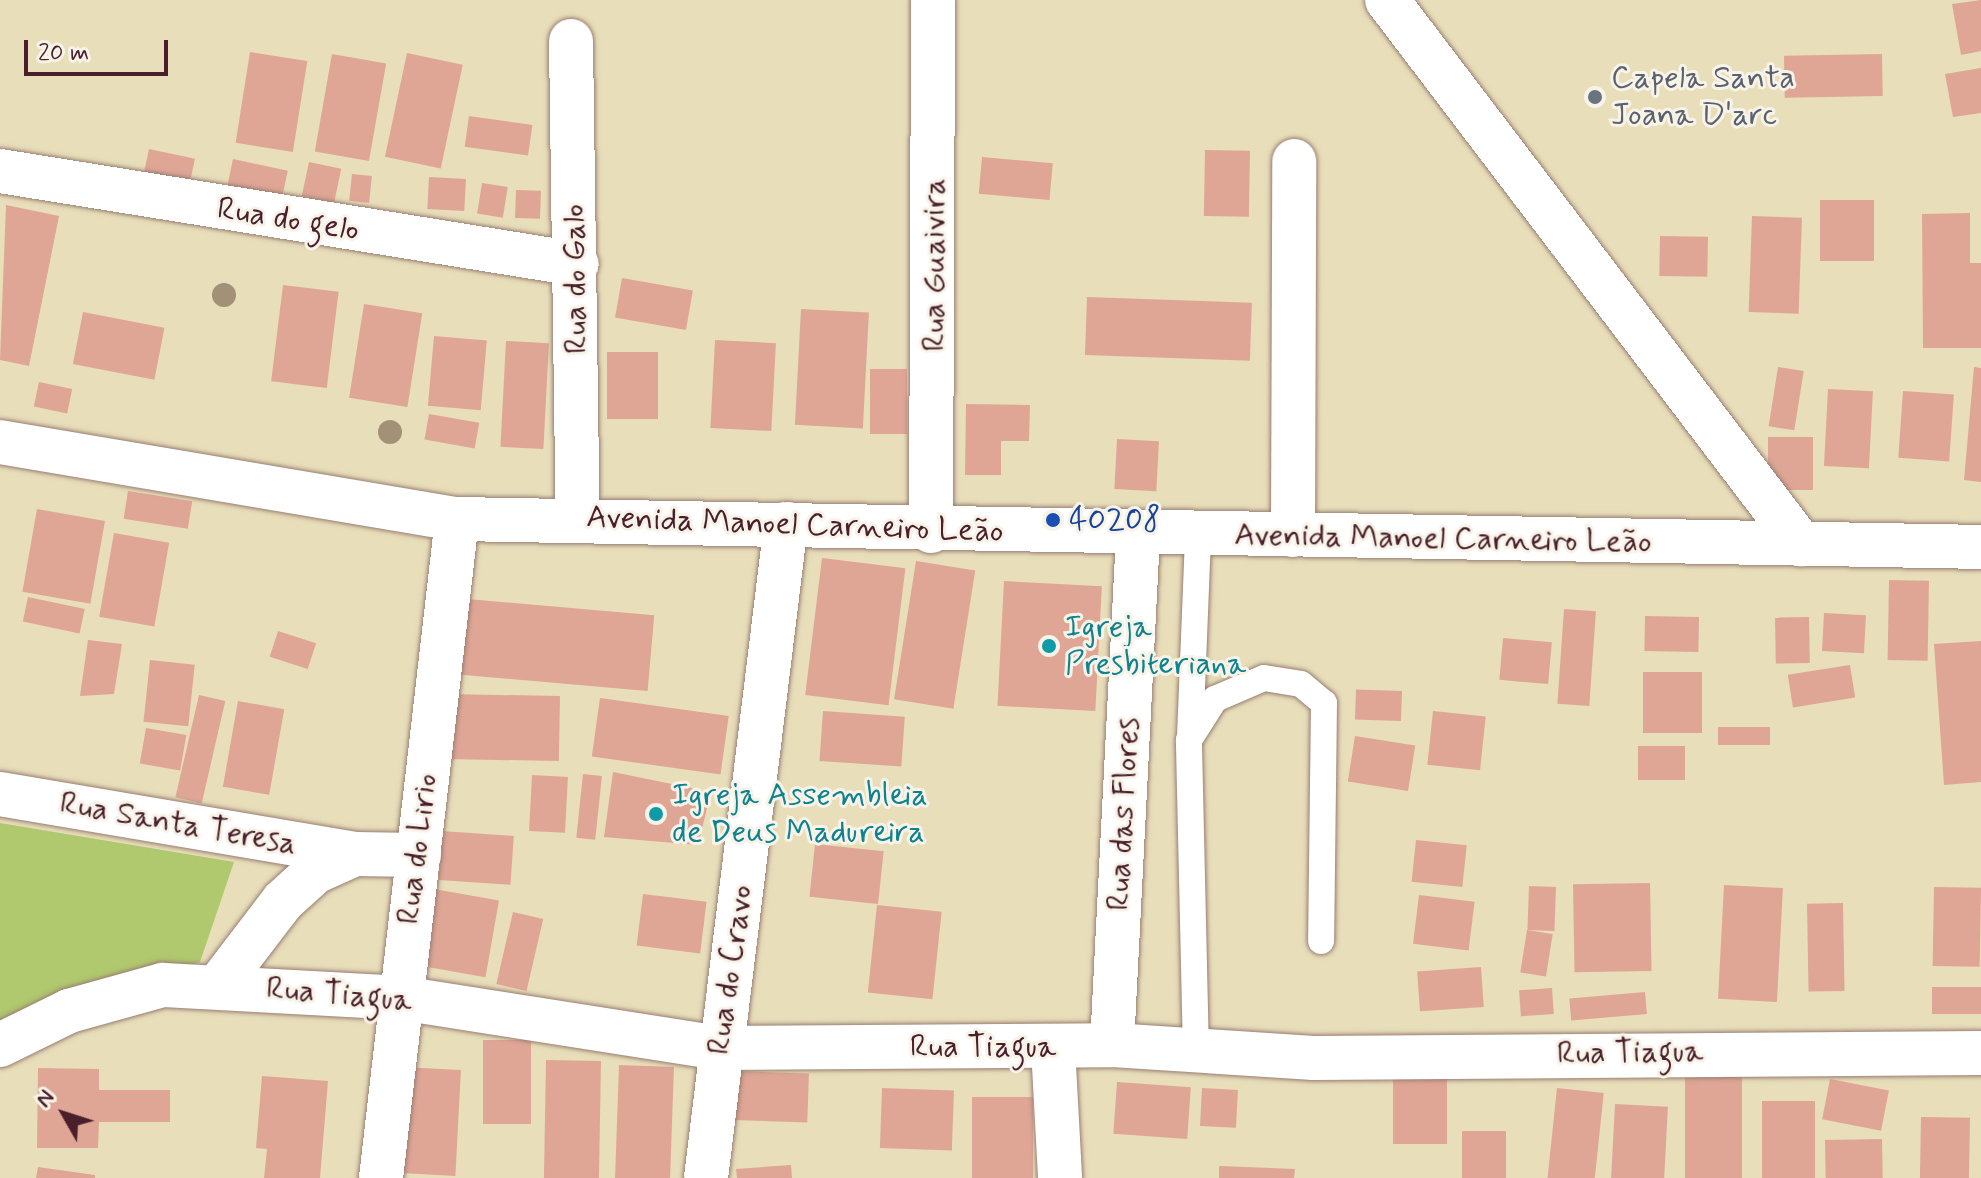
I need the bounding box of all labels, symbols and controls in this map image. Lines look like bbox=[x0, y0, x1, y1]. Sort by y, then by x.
scale bar bbox=[28, 24, 172, 74]
text: 20 m bbox=[38, 38, 89, 69]
place label: Capela Santa Joana D'arc bbox=[1611, 60, 1795, 135]
marker: Capela Santa Joana D'arc bbox=[1586, 88, 1604, 106]
street label: Rua Guaivira bbox=[916, 182, 954, 348]
street label: Rua do gelo bbox=[213, 190, 363, 250]
street label: Rua do Galo bbox=[555, 203, 597, 355]
street label: Avenida Manoel Carneiro Leão bbox=[585, 498, 1005, 552]
place label: 40208 bbox=[1069, 501, 1160, 539]
marker: 40208 bbox=[1044, 511, 1062, 529]
street label: Avenida Manoel Carneiro Leão bbox=[1233, 516, 1653, 562]
place label: Igreja Presbiteriana bbox=[1065, 609, 1246, 684]
marker: Igreja Presbiteriana bbox=[1040, 637, 1058, 655]
street label: Rua das Flores bbox=[1100, 717, 1148, 911]
street label: Rua do Lirio bbox=[390, 770, 446, 928]
place label: Igreja Assembleia de Deus Madureira bbox=[672, 777, 928, 852]
street label: Rua Santa Teresa bbox=[58, 785, 298, 863]
marker: Igreja Assembleia de Deus Madureira bbox=[647, 805, 665, 823]
street label: Rua do Cravo bbox=[700, 882, 762, 1058]
street label: Rua Tiagua bbox=[265, 970, 413, 1020]
street label: Rua Tiagua bbox=[911, 1028, 1055, 1066]
street label: Rua Tiagua bbox=[1557, 1033, 1703, 1073]
north arrow bbox=[24, 1074, 104, 1154]
text: N bbox=[30, 1084, 61, 1113]

